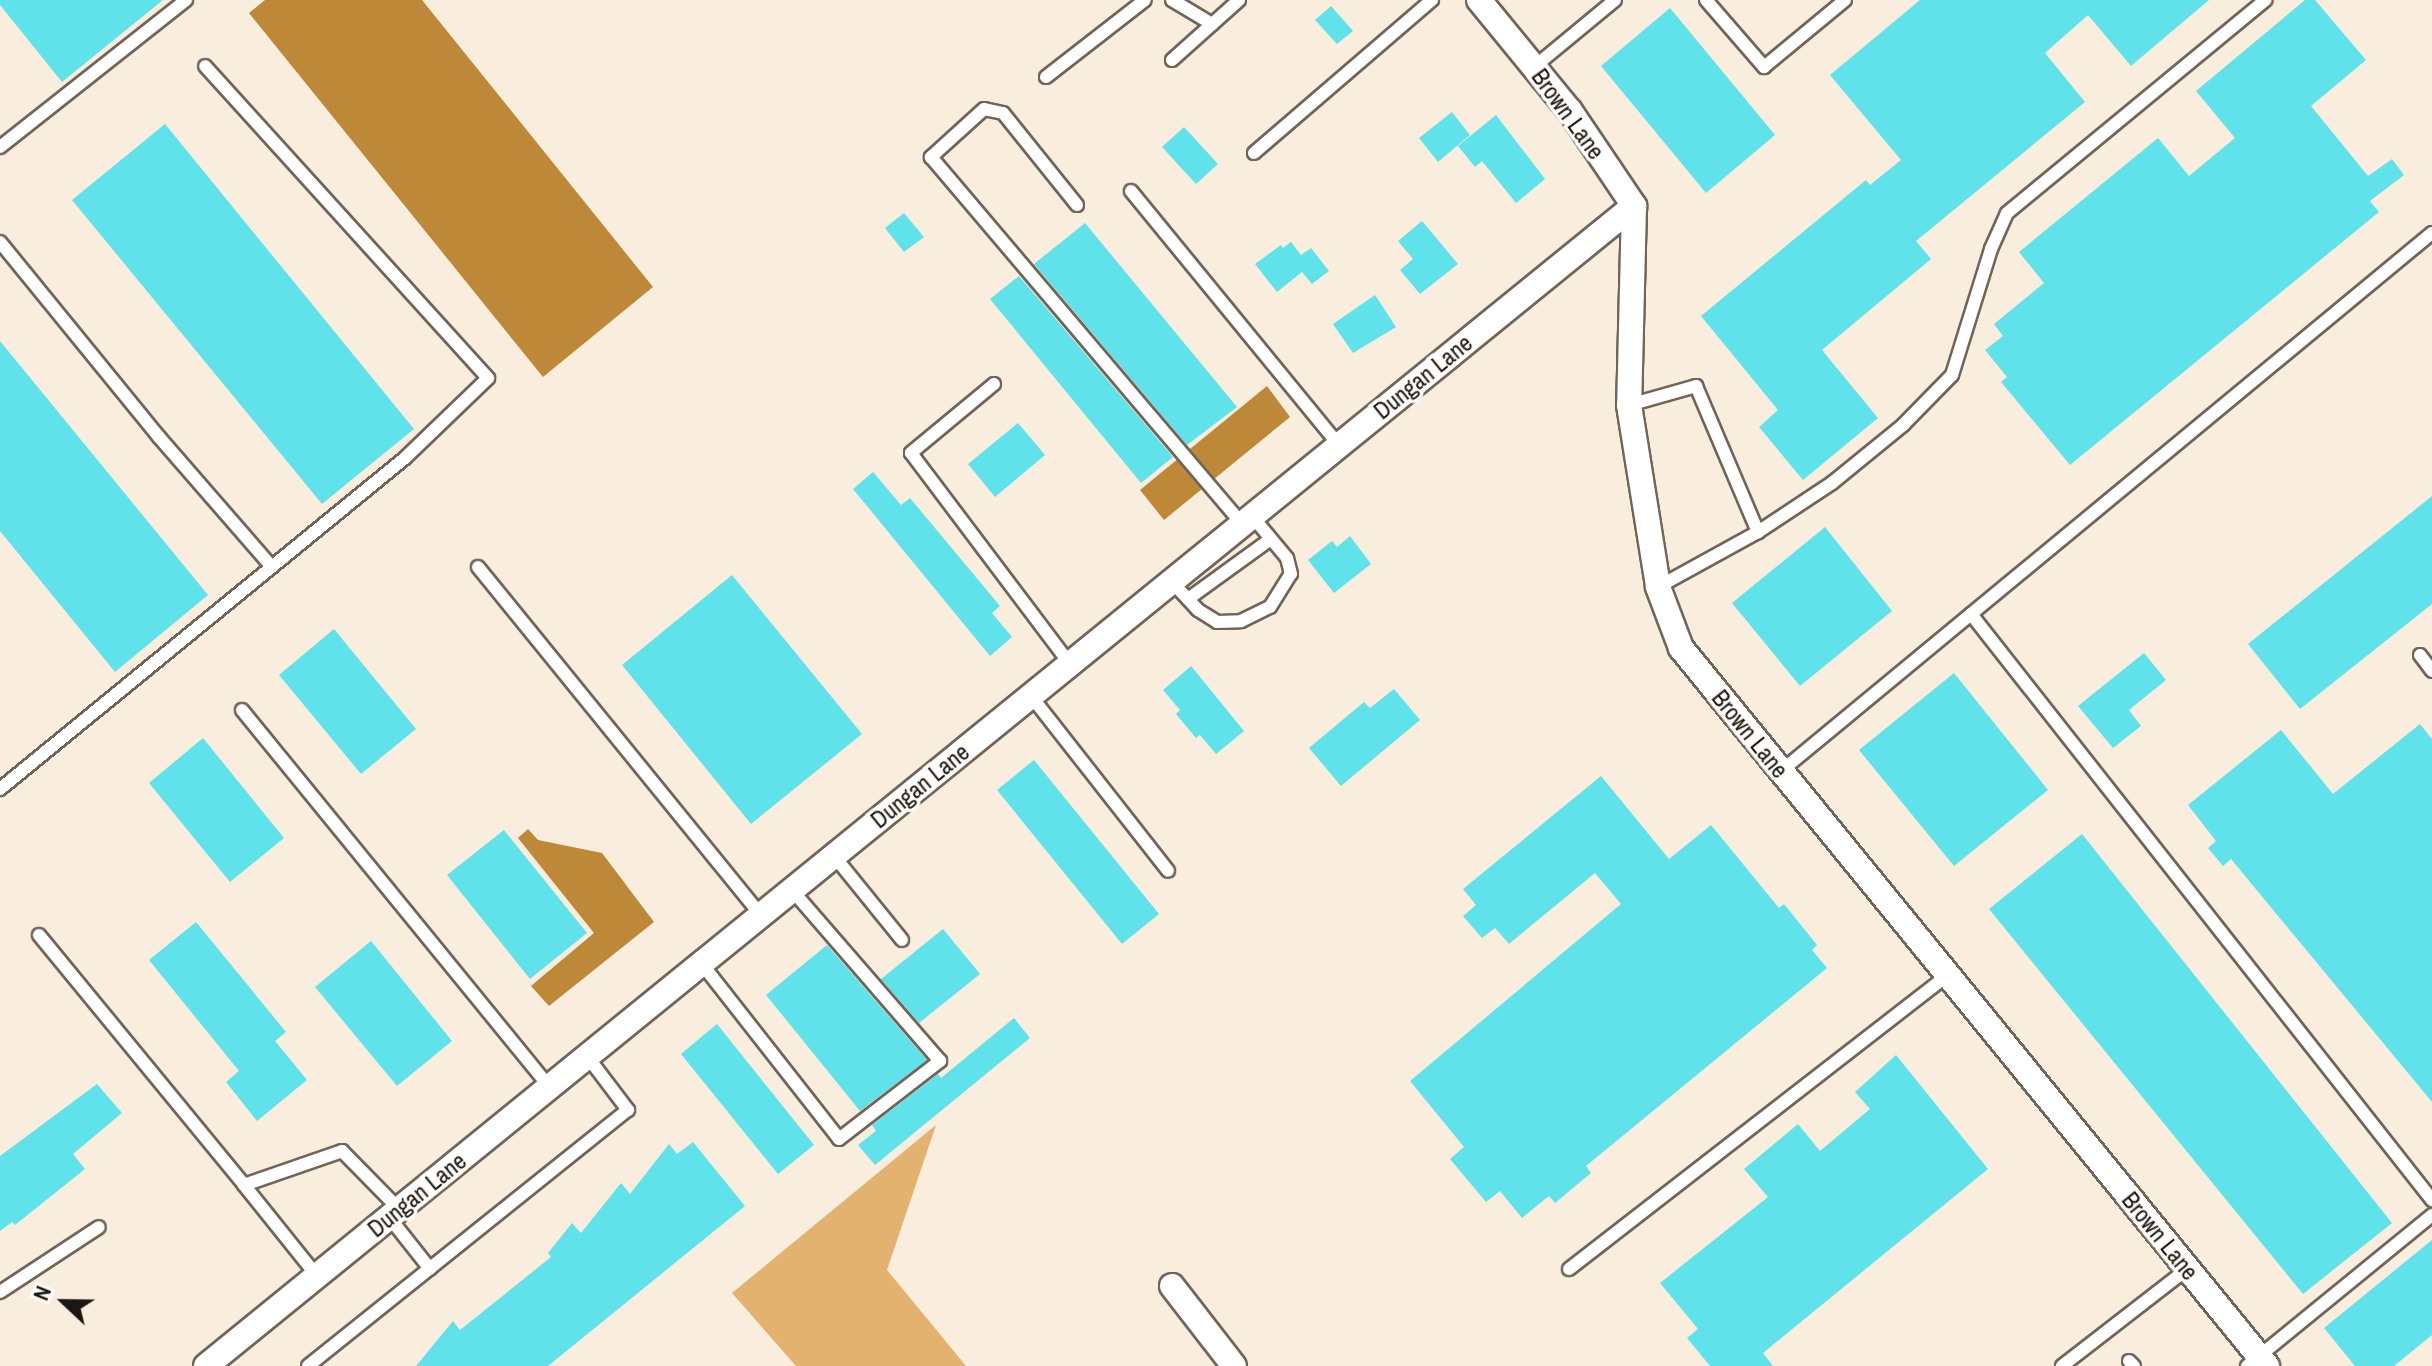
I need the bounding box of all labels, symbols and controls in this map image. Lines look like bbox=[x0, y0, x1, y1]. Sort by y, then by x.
street label: Brown Lane bbox=[1525, 63, 1611, 165]
street label: Dungan Lane bbox=[1368, 329, 1478, 425]
street label: Brown Lane bbox=[1706, 684, 1794, 784]
street label: Dungan Lane bbox=[865, 738, 975, 834]
street label: Dungan Lane bbox=[362, 1147, 472, 1243]
street label: Brown Lane bbox=[2116, 1186, 2204, 1286]
north arrow bbox=[24, 1262, 104, 1342]
text: N bbox=[25, 1281, 58, 1305]

